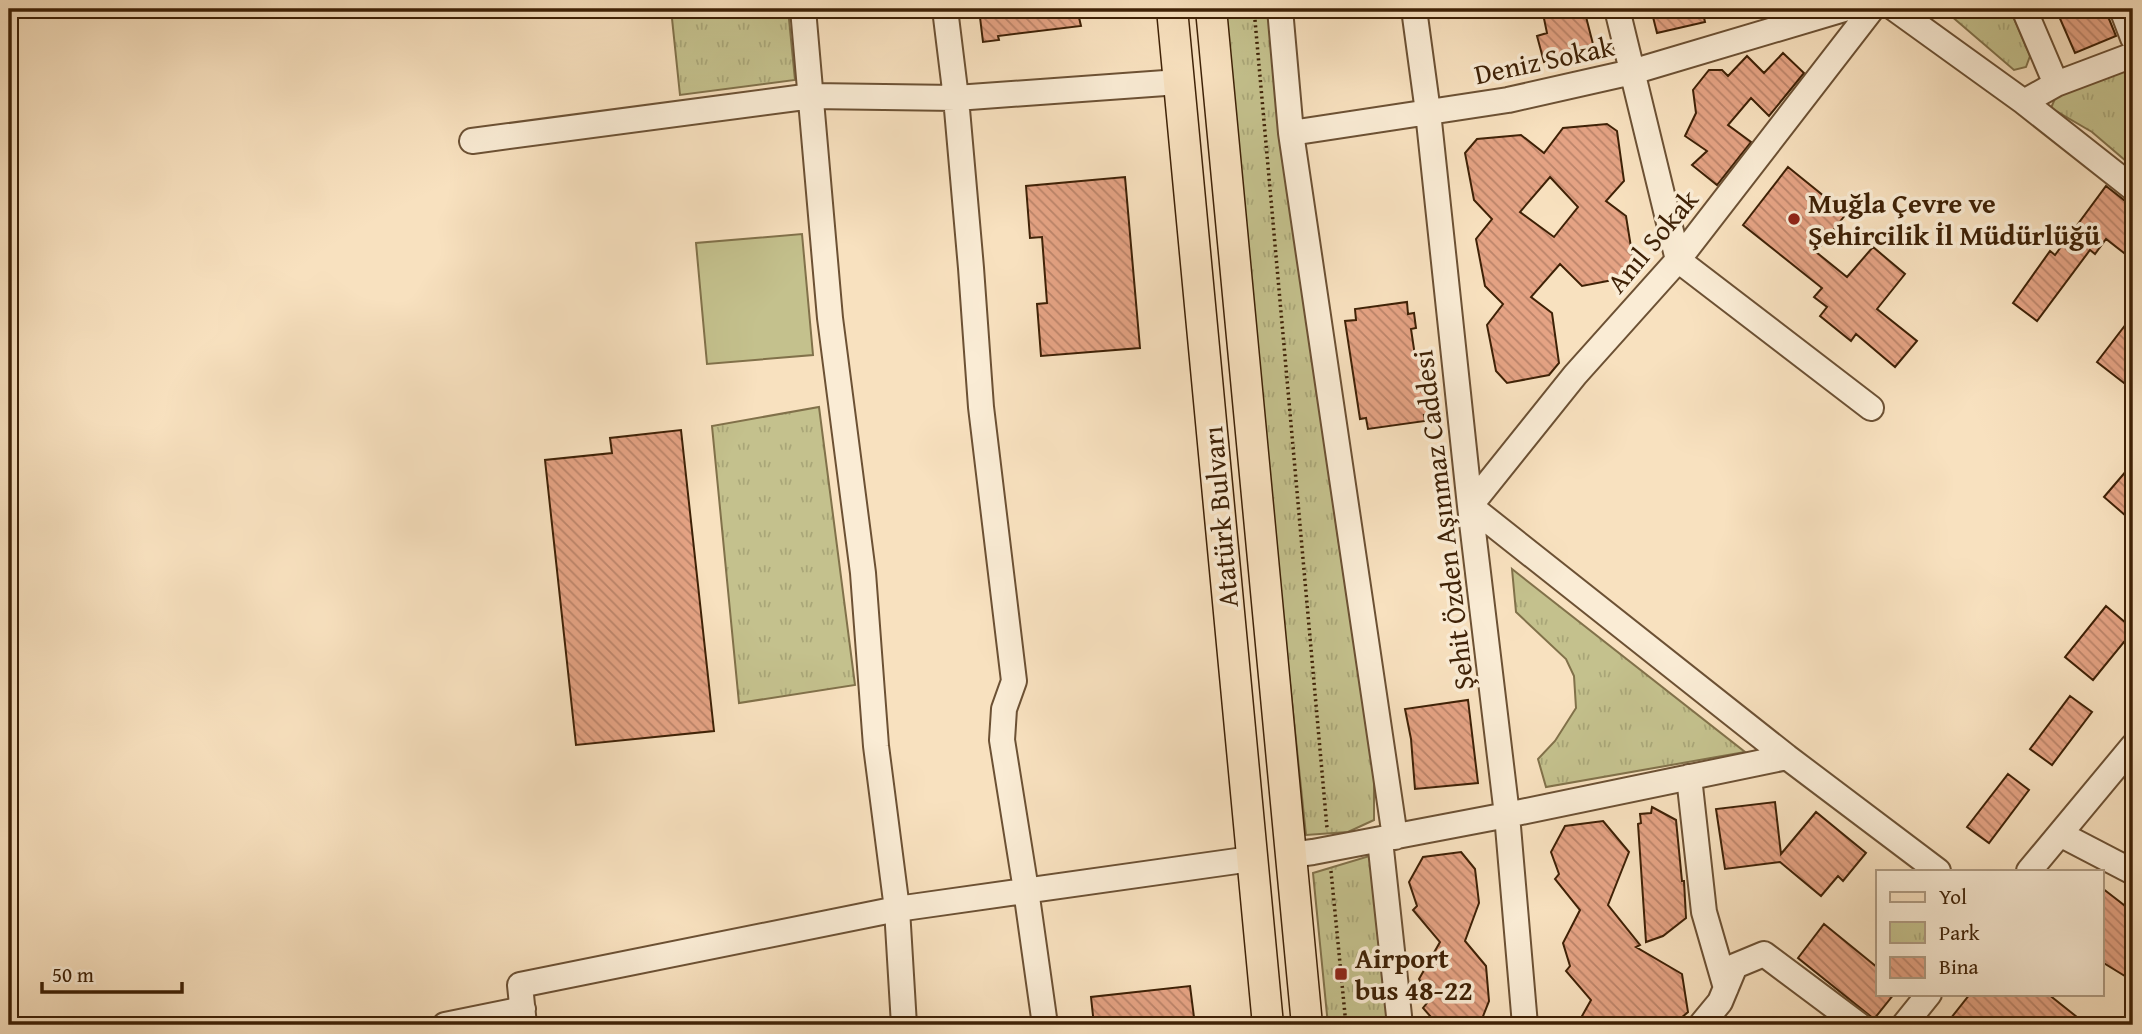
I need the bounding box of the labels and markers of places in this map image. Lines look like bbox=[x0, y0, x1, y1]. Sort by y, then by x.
place label: Muğla Çevre ve Şehircilik İl Müdürlüğü bbox=[1808, 182, 2100, 255]
marker: Muğla Çevre ve Şehircilik İl Müdürlüğü bbox=[1786, 211, 1802, 227]
place label: Airport bus 48-22 bbox=[1355, 937, 1473, 1010]
marker: Airport bus 48-22 bbox=[1333, 966, 1349, 982]

